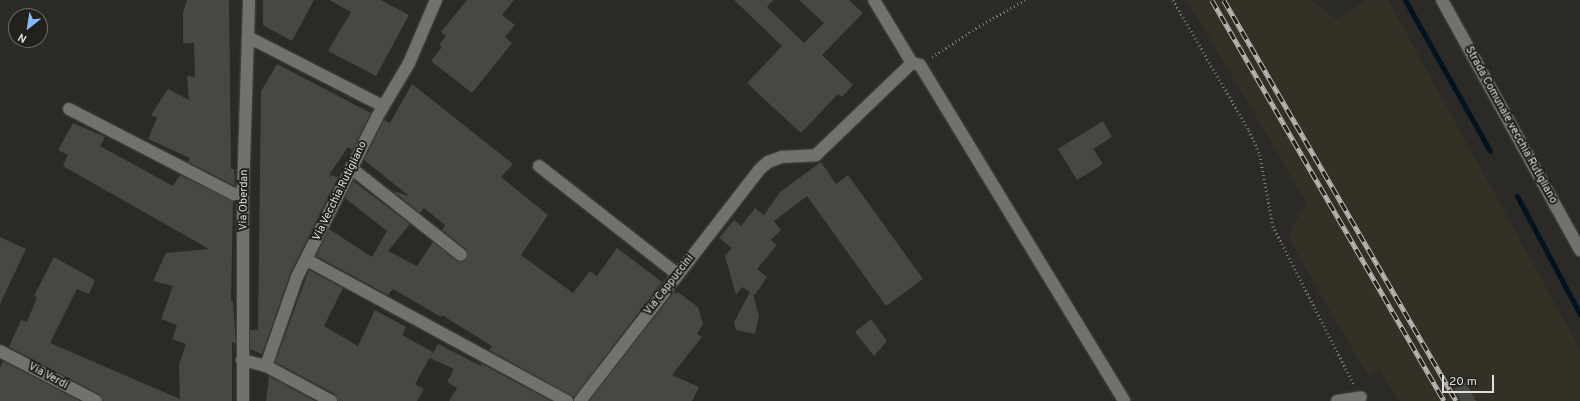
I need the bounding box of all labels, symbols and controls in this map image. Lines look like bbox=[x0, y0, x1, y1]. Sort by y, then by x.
north arrow bbox=[8, 8, 48, 48]
text: N bbox=[16, 29, 29, 46]
street label: Strada Comunale vecchia Rutigliano bbox=[1462, 44, 1560, 206]
street label: Via Vecchia Rutigliano bbox=[310, 139, 370, 243]
street label: Via Oberdan bbox=[237, 169, 251, 231]
street label: Via Cappuccini bbox=[641, 252, 697, 318]
street label: Via Verdi bbox=[26, 360, 70, 392]
scale bar bbox=[1444, 367, 1496, 393]
text: 20 m bbox=[1449, 374, 1477, 390]

